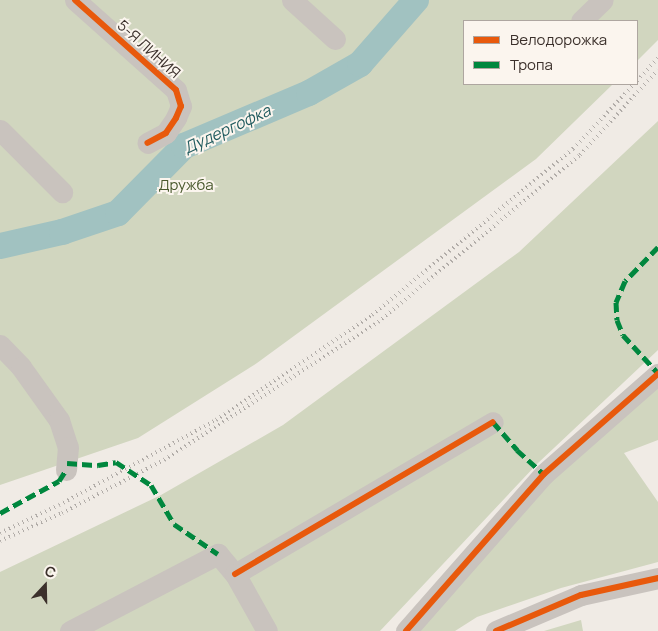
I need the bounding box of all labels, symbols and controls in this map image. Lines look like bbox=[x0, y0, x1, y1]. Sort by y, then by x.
street label: 5-Я ЛИНИЯ bbox=[114, 16, 184, 82]
legend bbox=[463, 20, 638, 85]
text: Велодорожка bbox=[510, 29, 607, 50]
text: Тропа bbox=[510, 54, 553, 75]
water label: Дудергофка bbox=[181, 101, 273, 157]
park label: Дружба bbox=[158, 176, 214, 194]
north arrow bbox=[20, 561, 70, 611]
text: С bbox=[42, 561, 59, 582]

